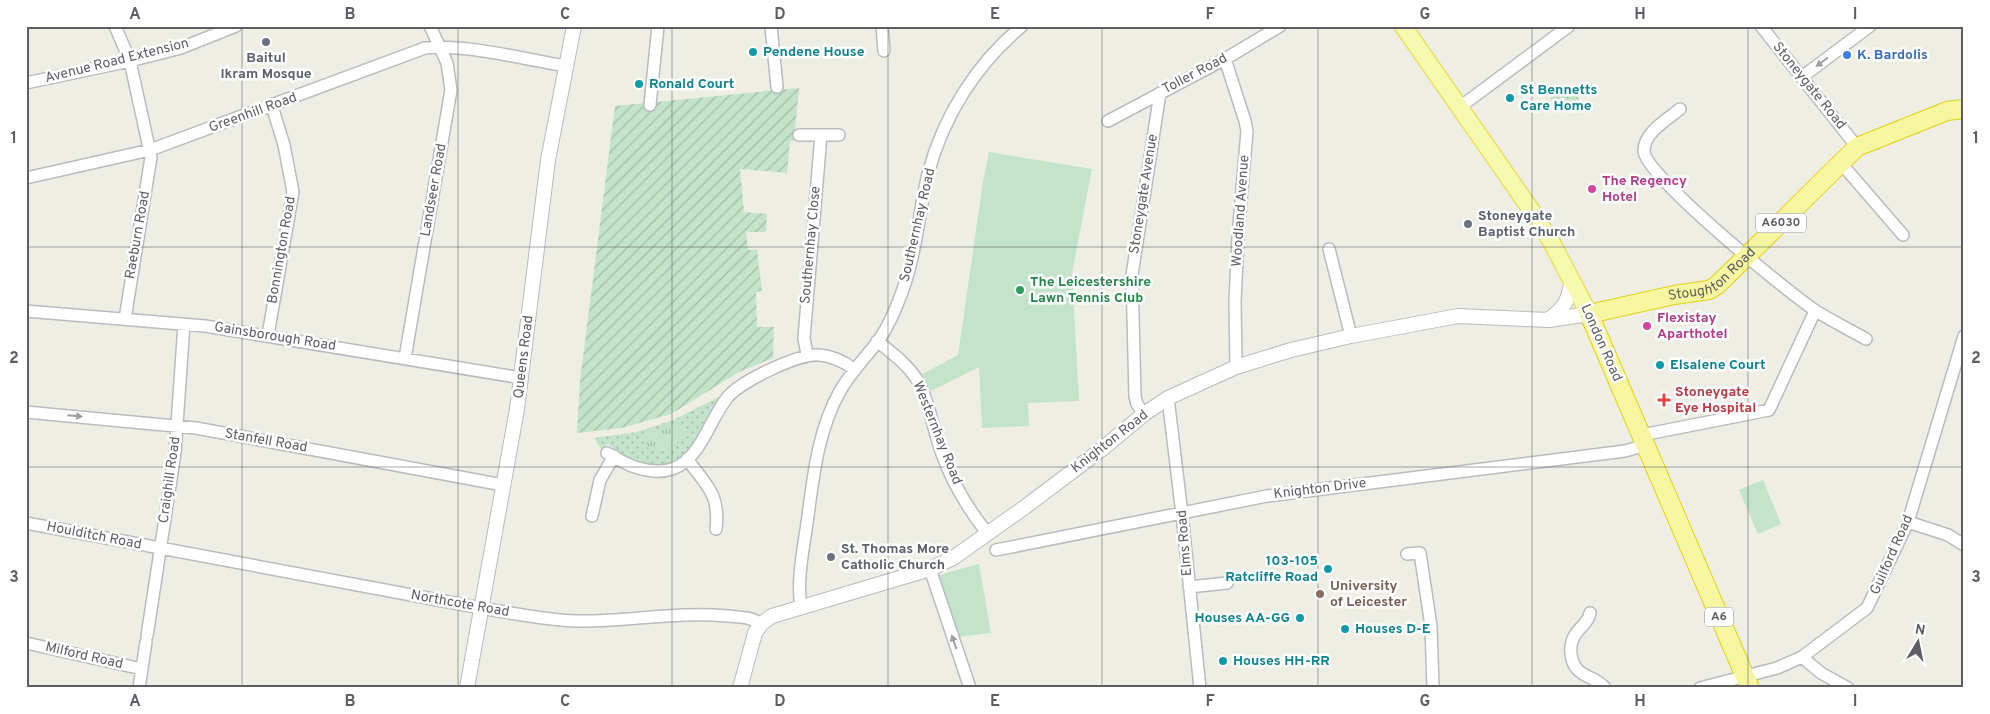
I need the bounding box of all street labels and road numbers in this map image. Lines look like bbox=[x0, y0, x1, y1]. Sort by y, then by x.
street label: Avenue Road Extension bbox=[43, 35, 191, 87]
street label: Stoneygate Road bbox=[1769, 39, 1849, 133]
street label: Toller Road bbox=[1160, 50, 1230, 98]
street label: Greenhill Road bbox=[207, 89, 299, 137]
street label: Stoneygate Avenue bbox=[1126, 133, 1162, 255]
street label: Landseer Road bbox=[417, 142, 451, 238]
street label: Woodland Avenue bbox=[1229, 154, 1253, 268]
street label: Southernhay Road bbox=[897, 166, 939, 284]
street label: Southernhay Close bbox=[797, 185, 825, 305]
street label: Raeburn Road bbox=[122, 190, 154, 280]
street label: Bonnington Road bbox=[264, 195, 300, 305]
road number: A6030 bbox=[1756, 214, 1806, 232]
street label: Stoughton Road bbox=[1666, 244, 1759, 305]
street label: London Road bbox=[1576, 302, 1626, 384]
street label: Queens Road bbox=[510, 314, 538, 400]
street label: Gainsborough Road bbox=[213, 319, 337, 355]
street label: Westernhay Road bbox=[909, 379, 965, 487]
street label: Knighton Road bbox=[1068, 407, 1152, 477]
street label: Stanfell Road bbox=[223, 425, 309, 457]
street label: Craighill Road bbox=[155, 435, 185, 525]
street label: Knighton Drive bbox=[1273, 475, 1367, 503]
street label: Elms Road bbox=[1174, 509, 1196, 577]
street label: Guilford Road bbox=[1867, 513, 1917, 597]
street label: Houlditch Road bbox=[45, 518, 143, 554]
street label: Northcote Road bbox=[409, 587, 511, 621]
road number: A6 bbox=[1705, 608, 1733, 626]
street label: Milford Road bbox=[44, 639, 124, 673]

